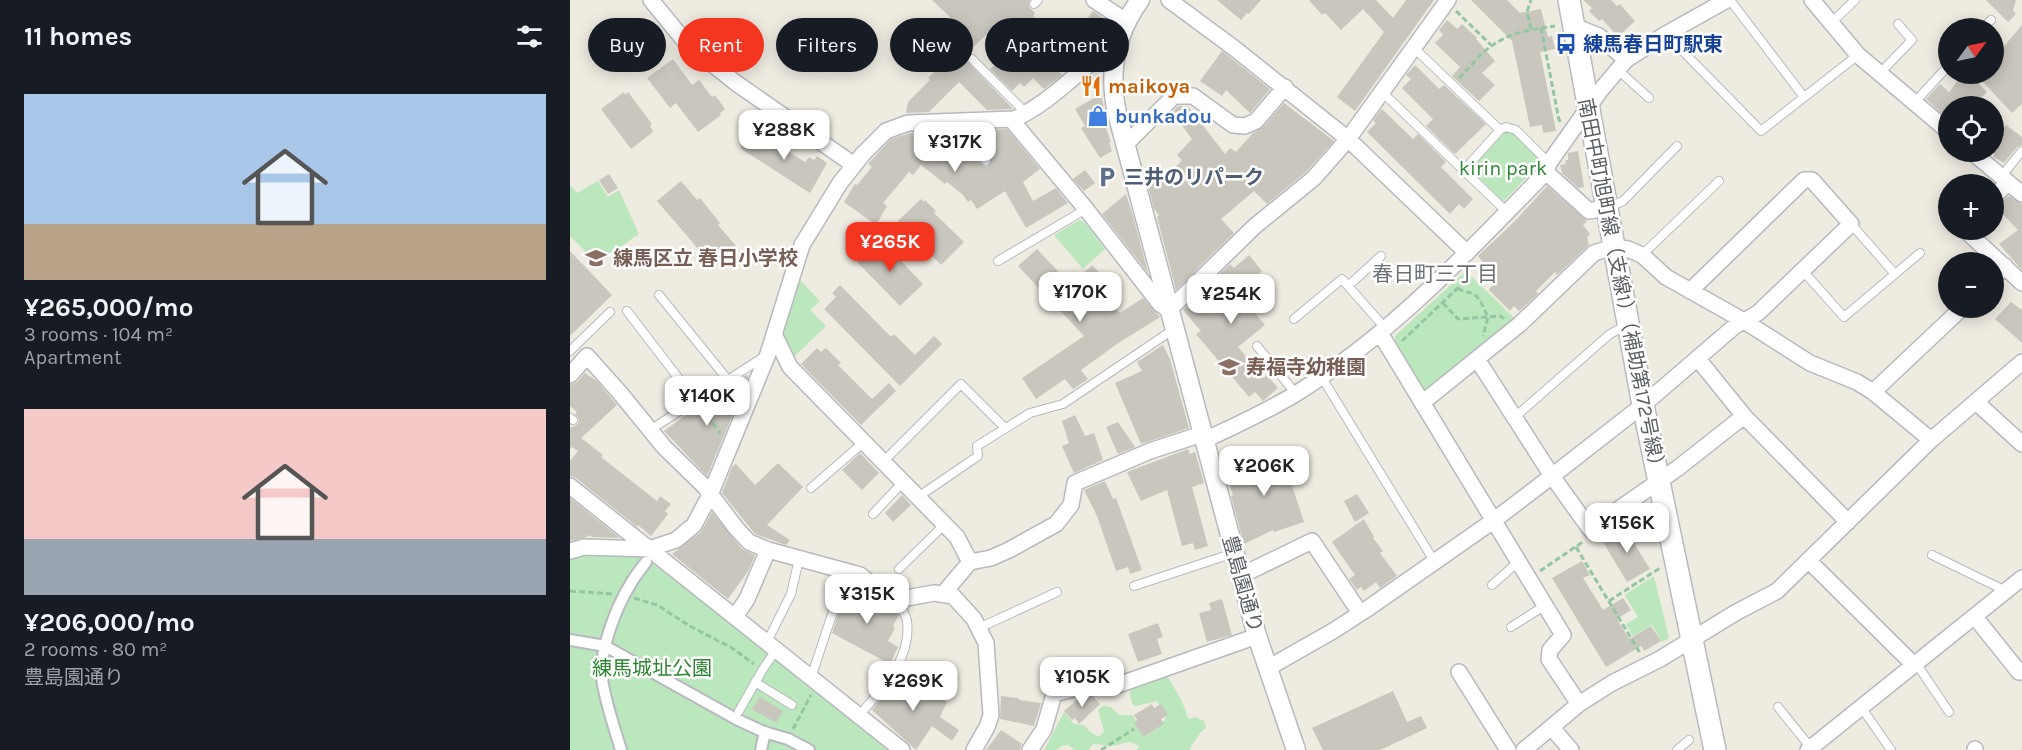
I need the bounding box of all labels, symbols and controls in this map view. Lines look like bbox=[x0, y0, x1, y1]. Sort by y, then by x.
chip: Buy bbox=[588, 18, 666, 72]
chip: Rent bbox=[678, 18, 764, 72]
chip: Filters bbox=[776, 18, 878, 72]
chip: New bbox=[890, 18, 973, 72]
chip: Apartment bbox=[985, 18, 1129, 72]
north arrow bbox=[1938, 18, 2004, 84]
map controls bbox=[1938, 18, 2004, 318]
icon: filters bbox=[513, 20, 546, 53]
text: 11 homes bbox=[24, 21, 132, 52]
bus stop icon: 練馬春日町駅東 bbox=[1554, 32, 1578, 56]
place label: 練馬春日町駅東 bbox=[1583, 33, 1723, 56]
restaurant icon: maikoya bbox=[1079, 74, 1103, 98]
place label: maikoya bbox=[1108, 75, 1190, 98]
street label: 南田中町旭町線（支線1）（補助第172号線） bbox=[1574, 96, 1669, 478]
button: locate bbox=[1938, 96, 2004, 162]
shop icon: bunkadou bbox=[1086, 104, 1110, 128]
place label: bunkadou bbox=[1115, 105, 1212, 128]
pin: ¥288K bbox=[742, 110, 826, 161]
text: ¥288K bbox=[753, 118, 815, 141]
pin: ¥317K bbox=[913, 122, 997, 173]
text: ¥317K bbox=[928, 130, 982, 153]
icon: home bbox=[231, 133, 339, 241]
park label: kirin park bbox=[1459, 157, 1547, 180]
parking icon: 三井のリパーク bbox=[1095, 165, 1119, 189]
place label: 三井のリパーク bbox=[1124, 166, 1264, 189]
button: + bbox=[1938, 174, 2004, 240]
pin: ¥265K bbox=[848, 222, 932, 273]
text: ¥265K bbox=[860, 230, 920, 253]
school or university icon: 練馬区立 春日小学校 bbox=[584, 246, 608, 270]
place label: 練馬区立 春日小学校 bbox=[613, 247, 798, 270]
button: − bbox=[1938, 252, 2004, 318]
district label: 春日町三丁目 bbox=[1372, 262, 1498, 286]
pin: ¥170K bbox=[1038, 272, 1122, 323]
pin: ¥254K bbox=[1189, 274, 1273, 325]
text: ¥170K bbox=[1053, 280, 1107, 303]
text: ¥254K bbox=[1201, 282, 1261, 305]
text: ¥265,000/mo bbox=[24, 292, 193, 323]
text: 3 rooms · 104 m² bbox=[24, 323, 173, 346]
text: Apartment bbox=[24, 346, 122, 369]
school or university icon: 寿福寺幼稚園 bbox=[1217, 355, 1241, 379]
place label: 寿福寺幼稚園 bbox=[1246, 356, 1366, 379]
pin: ¥140K bbox=[665, 376, 749, 427]
text: ¥140K bbox=[679, 384, 735, 407]
pin: ¥206K bbox=[1222, 446, 1306, 497]
icon: home bbox=[231, 448, 339, 556]
text: ¥206K bbox=[1233, 454, 1295, 477]
pin: ¥156K bbox=[1585, 503, 1669, 554]
text: ¥156K bbox=[1599, 511, 1655, 534]
street label: 豊島園通り bbox=[1218, 533, 1267, 635]
pin: ¥315K bbox=[825, 574, 909, 625]
text: ¥315K bbox=[839, 582, 895, 605]
text: ¥206,000/mo bbox=[24, 607, 195, 638]
text: 2 rooms · 80 m² bbox=[24, 638, 167, 661]
park label: 練馬城址公園 bbox=[592, 657, 712, 680]
pin: ¥105K bbox=[1040, 657, 1124, 708]
pin: ¥269K bbox=[871, 661, 955, 712]
text: ¥105K bbox=[1054, 665, 1110, 688]
text: 豊島園通り bbox=[24, 666, 124, 689]
text: ¥269K bbox=[882, 669, 944, 692]

